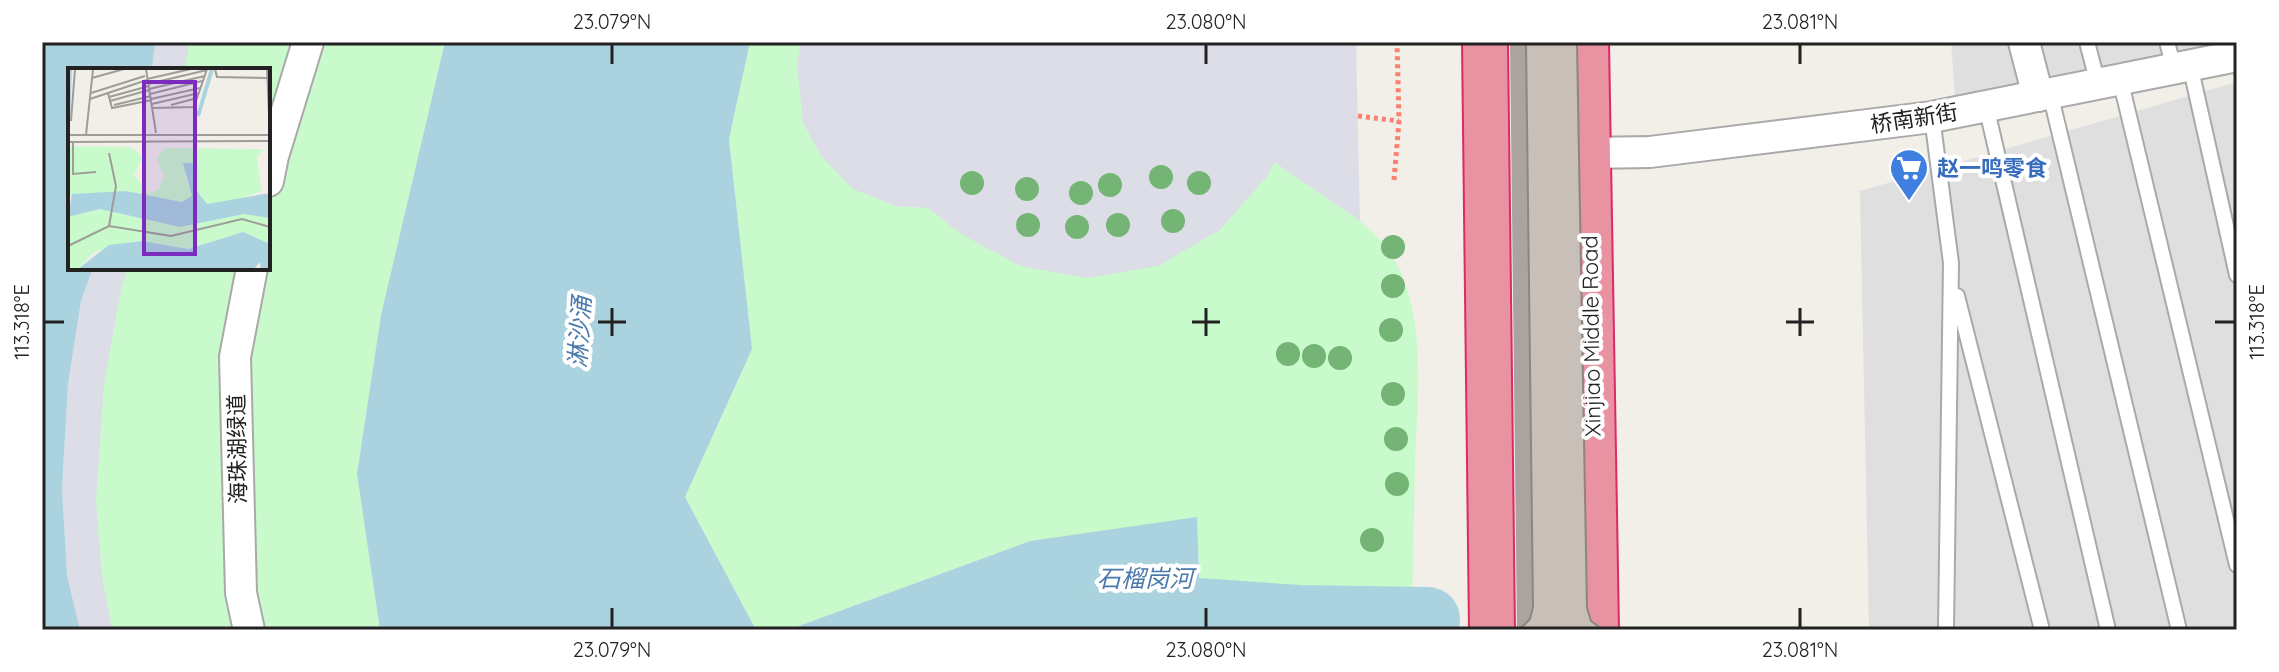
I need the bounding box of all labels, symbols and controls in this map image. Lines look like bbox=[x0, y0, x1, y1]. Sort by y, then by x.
text: 23.079°N bbox=[573, 9, 651, 34]
text: 23.080°N bbox=[1166, 9, 1246, 34]
text: 23.081°N bbox=[1762, 9, 1838, 34]
inset map bbox=[68, 68, 270, 270]
street label: 桥南新街 bbox=[1868, 97, 1960, 139]
supermarket icon: 赵一鸣零食 bbox=[1888, 147, 1930, 202]
place label: 赵一鸣零食 bbox=[1937, 154, 2047, 182]
street label: Xinjiao Middle Road bbox=[1575, 235, 1607, 437]
text: 113.318°E bbox=[9, 284, 34, 360]
text: 113.318°E bbox=[2244, 284, 2269, 360]
water label: 淋沙涌 bbox=[562, 292, 597, 369]
street label: 海珠湖绿道 bbox=[222, 394, 252, 504]
water label: 石榴岗河 bbox=[1097, 563, 1197, 593]
text: 23.079°N bbox=[573, 637, 651, 662]
text: 23.080°N bbox=[1166, 637, 1246, 662]
text: 23.081°N bbox=[1762, 637, 1838, 662]

